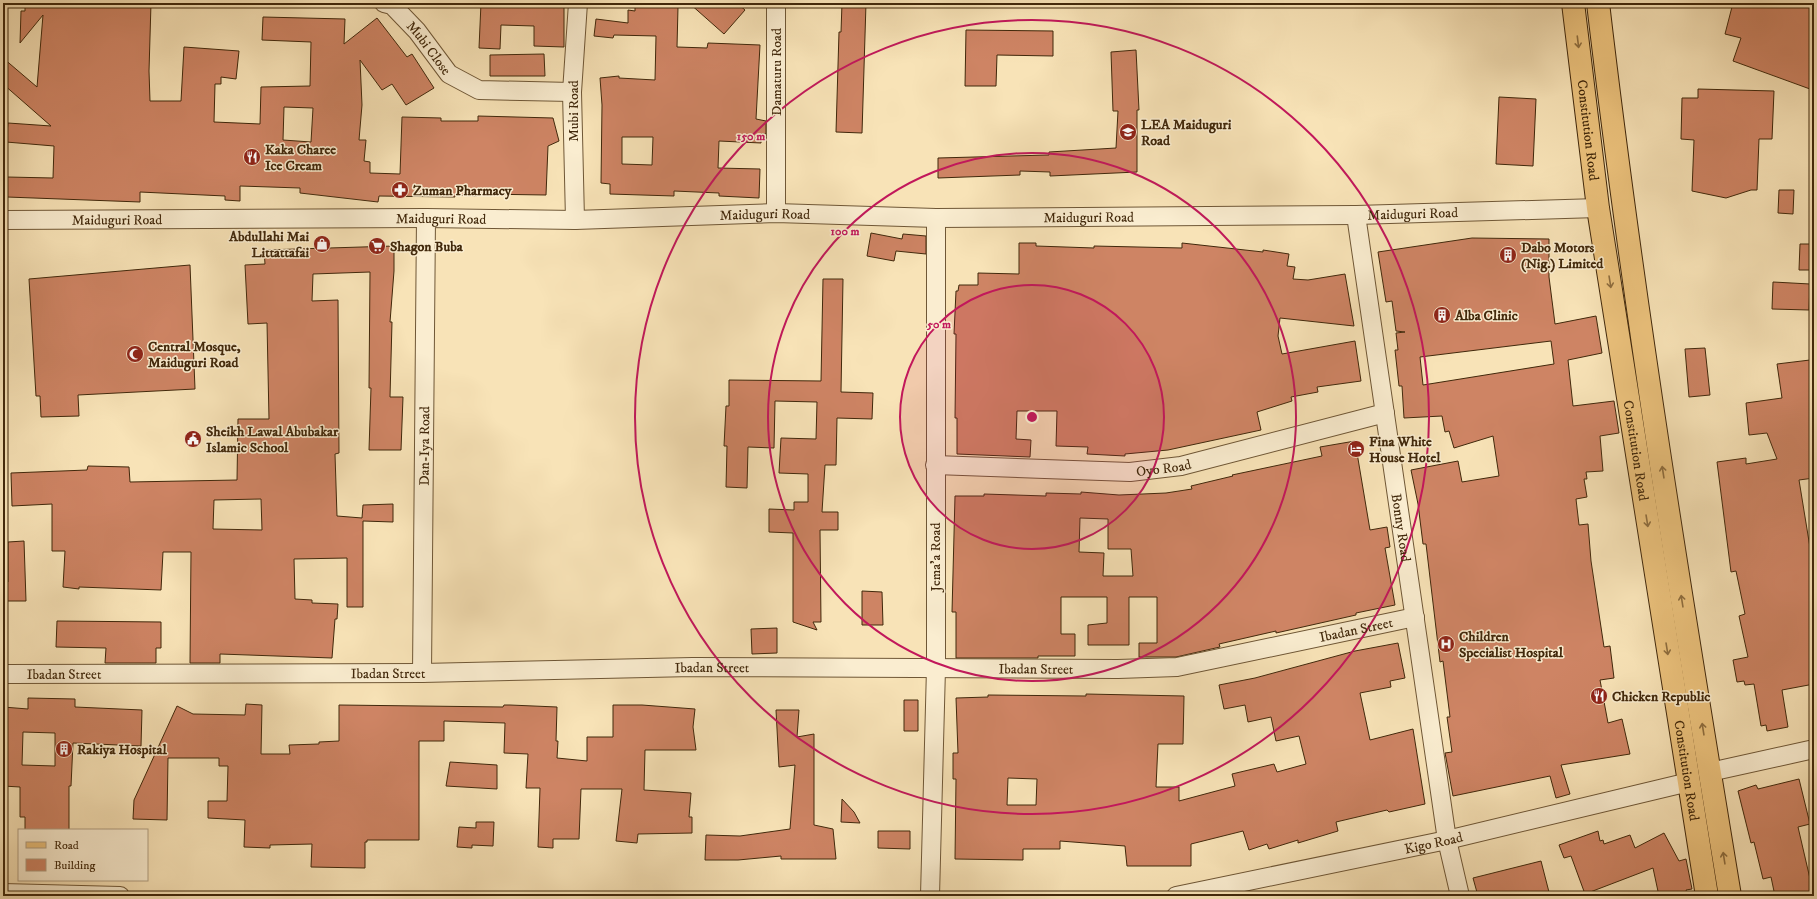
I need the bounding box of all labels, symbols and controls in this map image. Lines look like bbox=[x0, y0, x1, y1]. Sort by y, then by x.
street label: Mubi Close bbox=[402, 18, 455, 79]
street label: Damaturu Road bbox=[768, 28, 786, 116]
one-way arrow bbox=[1574, 35, 1582, 48]
street label: Constitution Road bbox=[1572, 79, 1603, 182]
street label: Mubi Road bbox=[565, 80, 583, 142]
place label: LEA Maiduguri Road bbox=[1141, 116, 1232, 150]
school or university icon: LEA Maiduguri Road bbox=[1118, 122, 1138, 142]
text: 150 m bbox=[737, 129, 765, 144]
place label: Kaka Charee Ice Cream bbox=[265, 141, 336, 175]
restaurant icon: Kaka Charee Ice Cream bbox=[242, 147, 262, 167]
pharmacy icon: Zuman Pharmacy bbox=[390, 180, 410, 200]
place label: Zuman Pharmacy bbox=[413, 182, 512, 200]
street label: Maiduguri Road bbox=[1367, 204, 1458, 225]
street label: Maiduguri Road bbox=[719, 205, 810, 225]
street label: Maiduguri Road bbox=[1043, 209, 1134, 227]
street label: Maiduguri Road bbox=[396, 210, 486, 229]
street label: Maiduguri Road bbox=[72, 211, 162, 230]
text: 100 m bbox=[831, 224, 859, 239]
place label: Abdullahi Mai Littattafai bbox=[228, 228, 309, 262]
shop icon: Abdullahi Mai Littattafai bbox=[312, 234, 332, 254]
supermarket icon: Shagon Buba bbox=[367, 236, 387, 256]
place label: Shagon Buba bbox=[390, 238, 464, 256]
place label: Dabo Motors (Nig.) Limited bbox=[1521, 239, 1604, 273]
building icon: Dabo Motors (Nig.) Limited bbox=[1498, 245, 1518, 265]
one-way arrow bbox=[1606, 275, 1614, 288]
building icon: Alba Clinic bbox=[1432, 305, 1452, 325]
place label: Alba Clinic bbox=[1454, 307, 1518, 325]
text: 50 m bbox=[926, 317, 951, 332]
place label: Central Mosque, Maiduguri Road bbox=[148, 338, 241, 372]
mosque icon: Central Mosque, Maiduguri Road bbox=[125, 344, 145, 364]
street label: Constitution Road bbox=[1619, 399, 1652, 502]
street label: Dan-Iya Road bbox=[416, 406, 434, 486]
centre of rings bbox=[1025, 410, 1039, 424]
place label: Sheikh Lawal Abubakar Islamic School bbox=[206, 423, 339, 457]
public building icon: Sheikh Lawal Abubakar Islamic School bbox=[183, 429, 203, 449]
place label: Fina White House Hotel bbox=[1369, 433, 1441, 467]
hotel icon: Fina White House Hotel bbox=[1346, 439, 1366, 459]
street label: Oyo Road bbox=[1135, 456, 1193, 481]
one-way arrow bbox=[1658, 466, 1666, 479]
street label: Bonny Road bbox=[1387, 492, 1414, 563]
one-way arrow bbox=[1643, 514, 1651, 527]
street label: Jema'a Road bbox=[927, 523, 945, 593]
one-way arrow bbox=[1678, 595, 1686, 608]
street label: Ibadan Street bbox=[1318, 614, 1395, 647]
place label: Children Specialist Hospital bbox=[1459, 628, 1564, 662]
hospital icon: Children Specialist Hospital bbox=[1436, 634, 1456, 654]
one-way arrow bbox=[1664, 642, 1672, 655]
street label: Ibadan Street bbox=[674, 659, 750, 677]
street label: Ibadan Street bbox=[999, 660, 1074, 679]
street label: Ibadan Street bbox=[351, 665, 426, 683]
street label: Ibadan Street bbox=[27, 666, 102, 684]
restaurant icon: Chicken Republic bbox=[1589, 686, 1609, 706]
place label: Chicken Republic bbox=[1612, 688, 1710, 706]
street label: Constitution Road bbox=[1669, 719, 1703, 822]
one-way arrow bbox=[1699, 723, 1707, 736]
building icon: Rakiya Hospital bbox=[54, 739, 74, 759]
place label: Rakiya Hospital bbox=[77, 741, 167, 759]
legend bbox=[18, 829, 148, 881]
street label: Kigo Road bbox=[1403, 829, 1465, 859]
text: Road bbox=[54, 838, 79, 853]
one-way arrow bbox=[1720, 851, 1728, 864]
text: Building bbox=[54, 858, 95, 873]

